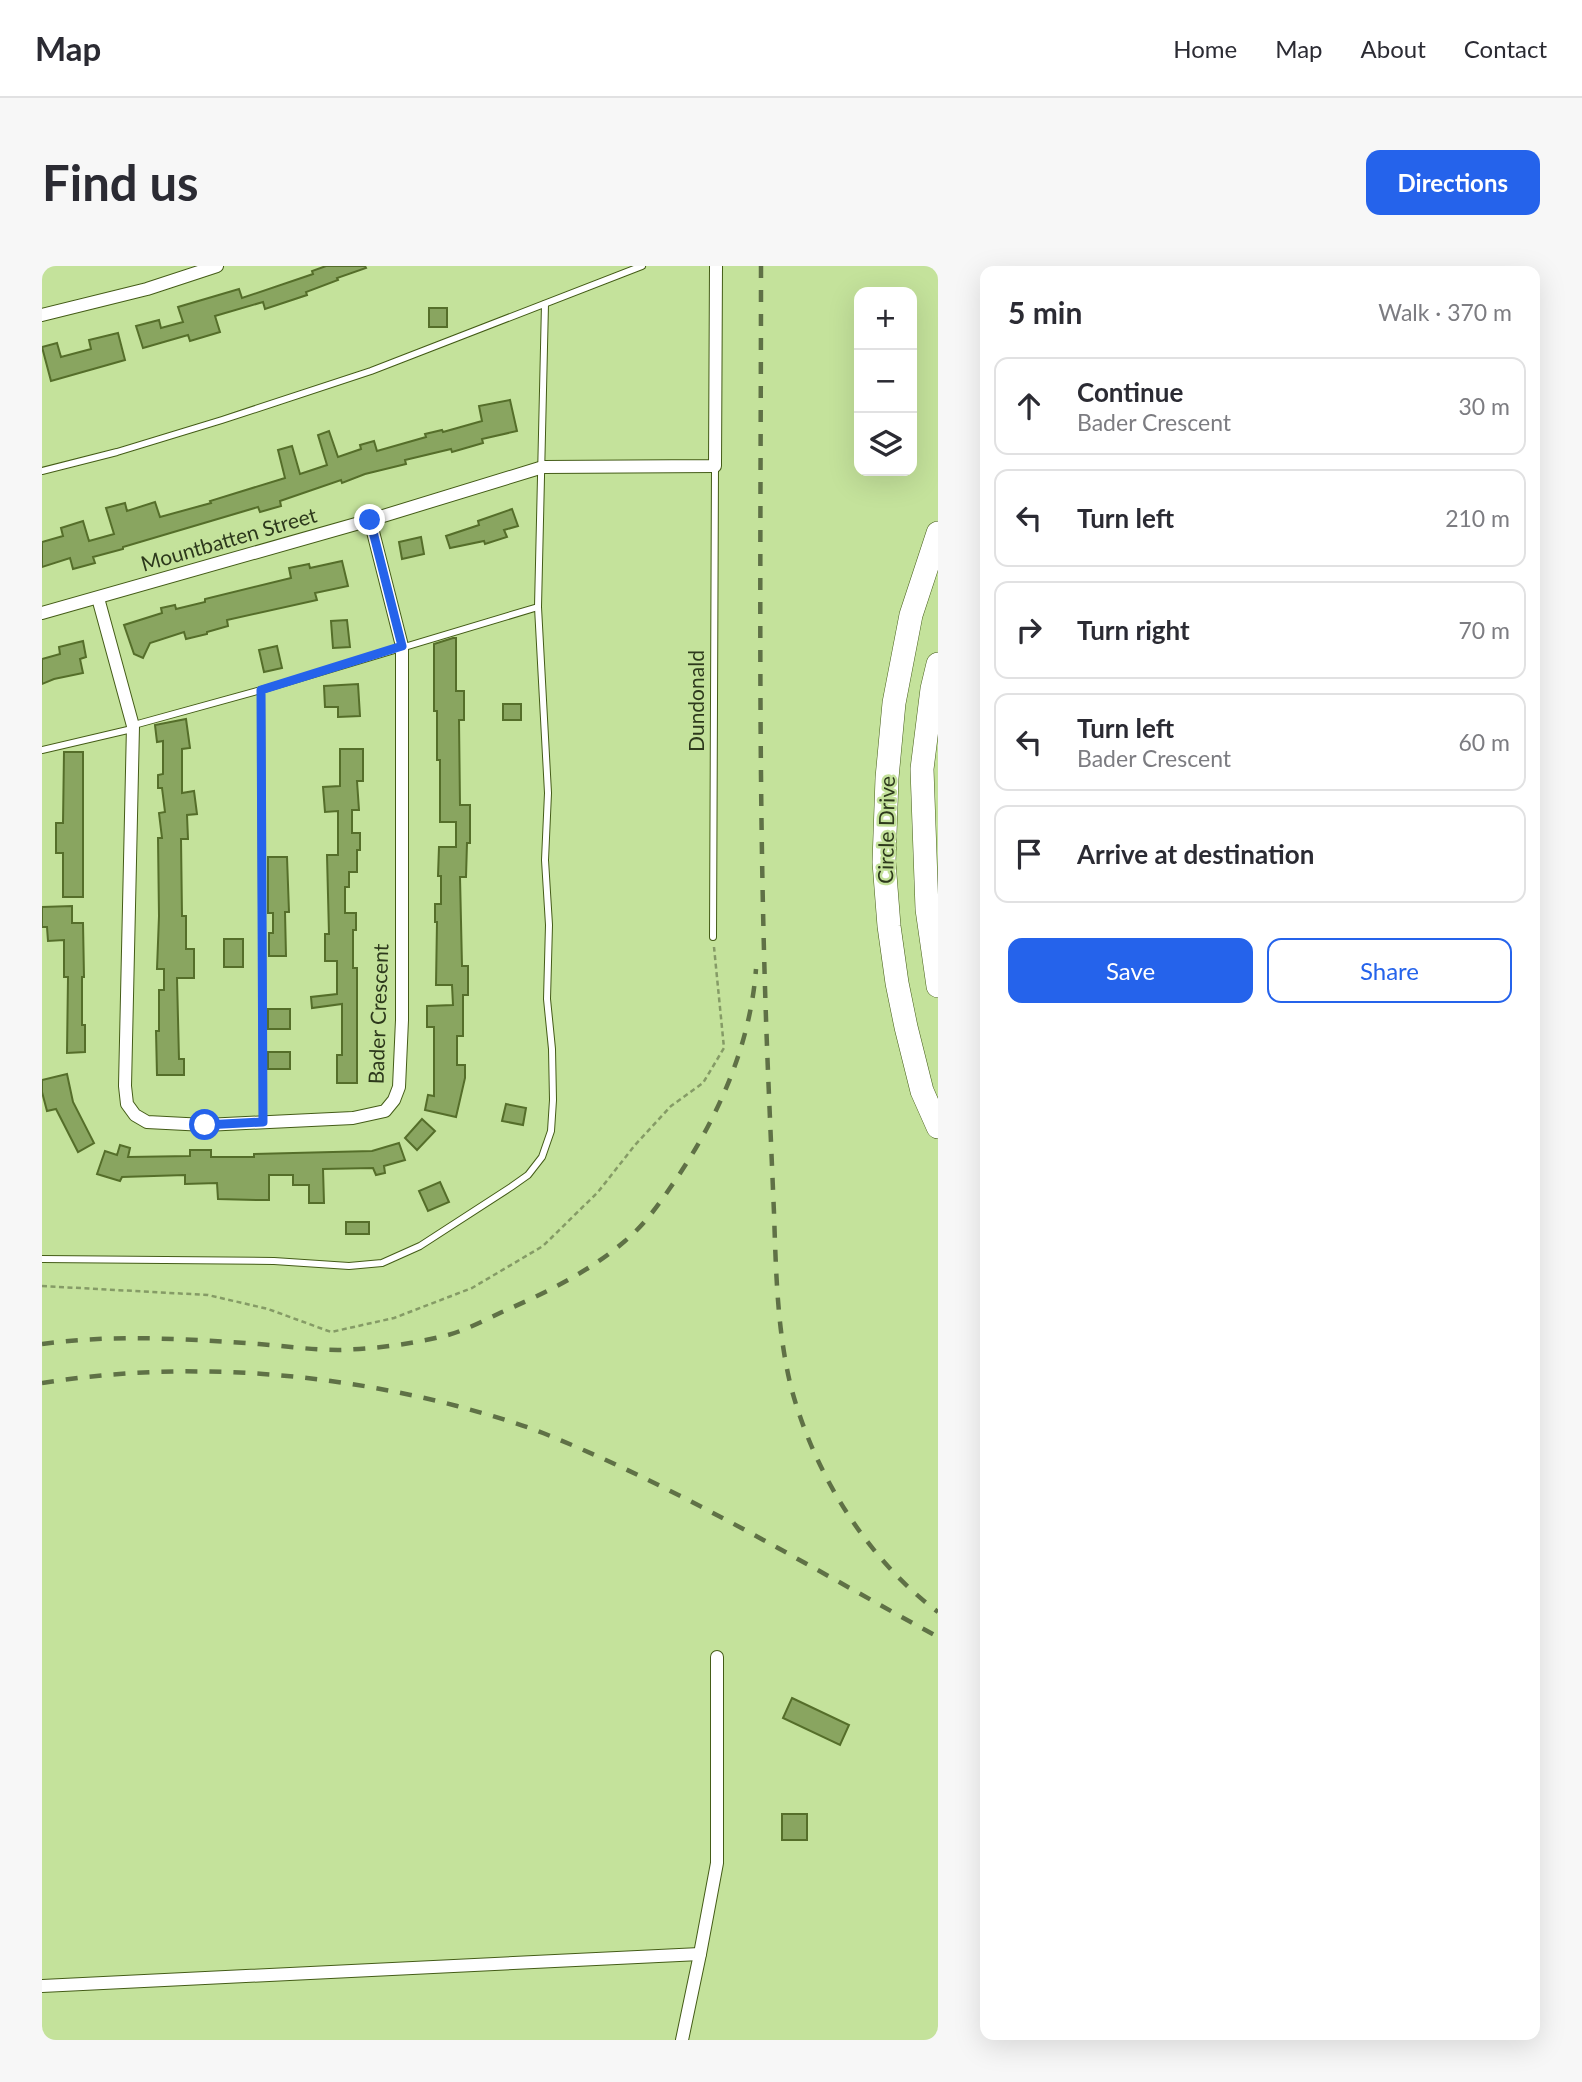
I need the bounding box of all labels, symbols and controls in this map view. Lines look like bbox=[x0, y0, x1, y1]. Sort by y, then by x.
text: Map bbox=[35, 28, 101, 68]
text: Home bbox=[1173, 34, 1237, 63]
text: Map bbox=[1275, 34, 1323, 63]
text: About bbox=[1361, 34, 1426, 63]
text: Contact bbox=[1464, 34, 1547, 63]
button: Directions bbox=[1366, 150, 1540, 215]
text: Find us bbox=[42, 153, 199, 211]
map controls bbox=[854, 287, 917, 476]
button: + bbox=[854, 287, 917, 350]
text: 5 min bbox=[1008, 294, 1082, 330]
text: Walk · 370 m bbox=[1378, 298, 1512, 326]
button: − bbox=[854, 350, 917, 413]
text: Continue bbox=[1077, 376, 1183, 408]
icon: ahead bbox=[1010, 387, 1048, 425]
text: 30 m bbox=[1459, 392, 1510, 420]
text: Bader Crescent bbox=[1077, 408, 1231, 436]
button: layers bbox=[854, 413, 917, 476]
icon: left bbox=[1010, 499, 1048, 537]
street label: Mountbatten Street bbox=[138, 501, 320, 576]
text: Turn left bbox=[1077, 502, 1174, 534]
route end bbox=[354, 504, 385, 535]
text: 210 m bbox=[1445, 504, 1510, 532]
icon: right bbox=[1010, 611, 1048, 649]
text: Turn right bbox=[1077, 614, 1190, 646]
text: 70 m bbox=[1459, 616, 1510, 644]
street label: Dundonald bbox=[683, 650, 708, 752]
text: Turn left bbox=[1077, 712, 1174, 744]
icon: left bbox=[1010, 723, 1048, 761]
text: 60 m bbox=[1459, 728, 1510, 756]
text: Bader Crescent bbox=[1077, 744, 1231, 772]
street label: Circle Drive bbox=[872, 776, 899, 884]
icon: arrive bbox=[1010, 835, 1048, 873]
text: Arrive at destination bbox=[1077, 838, 1314, 870]
button: Save bbox=[1008, 938, 1253, 1003]
button: Share bbox=[1267, 938, 1512, 1003]
street label: Bader Crescent bbox=[363, 943, 392, 1085]
route start bbox=[189, 1109, 220, 1140]

